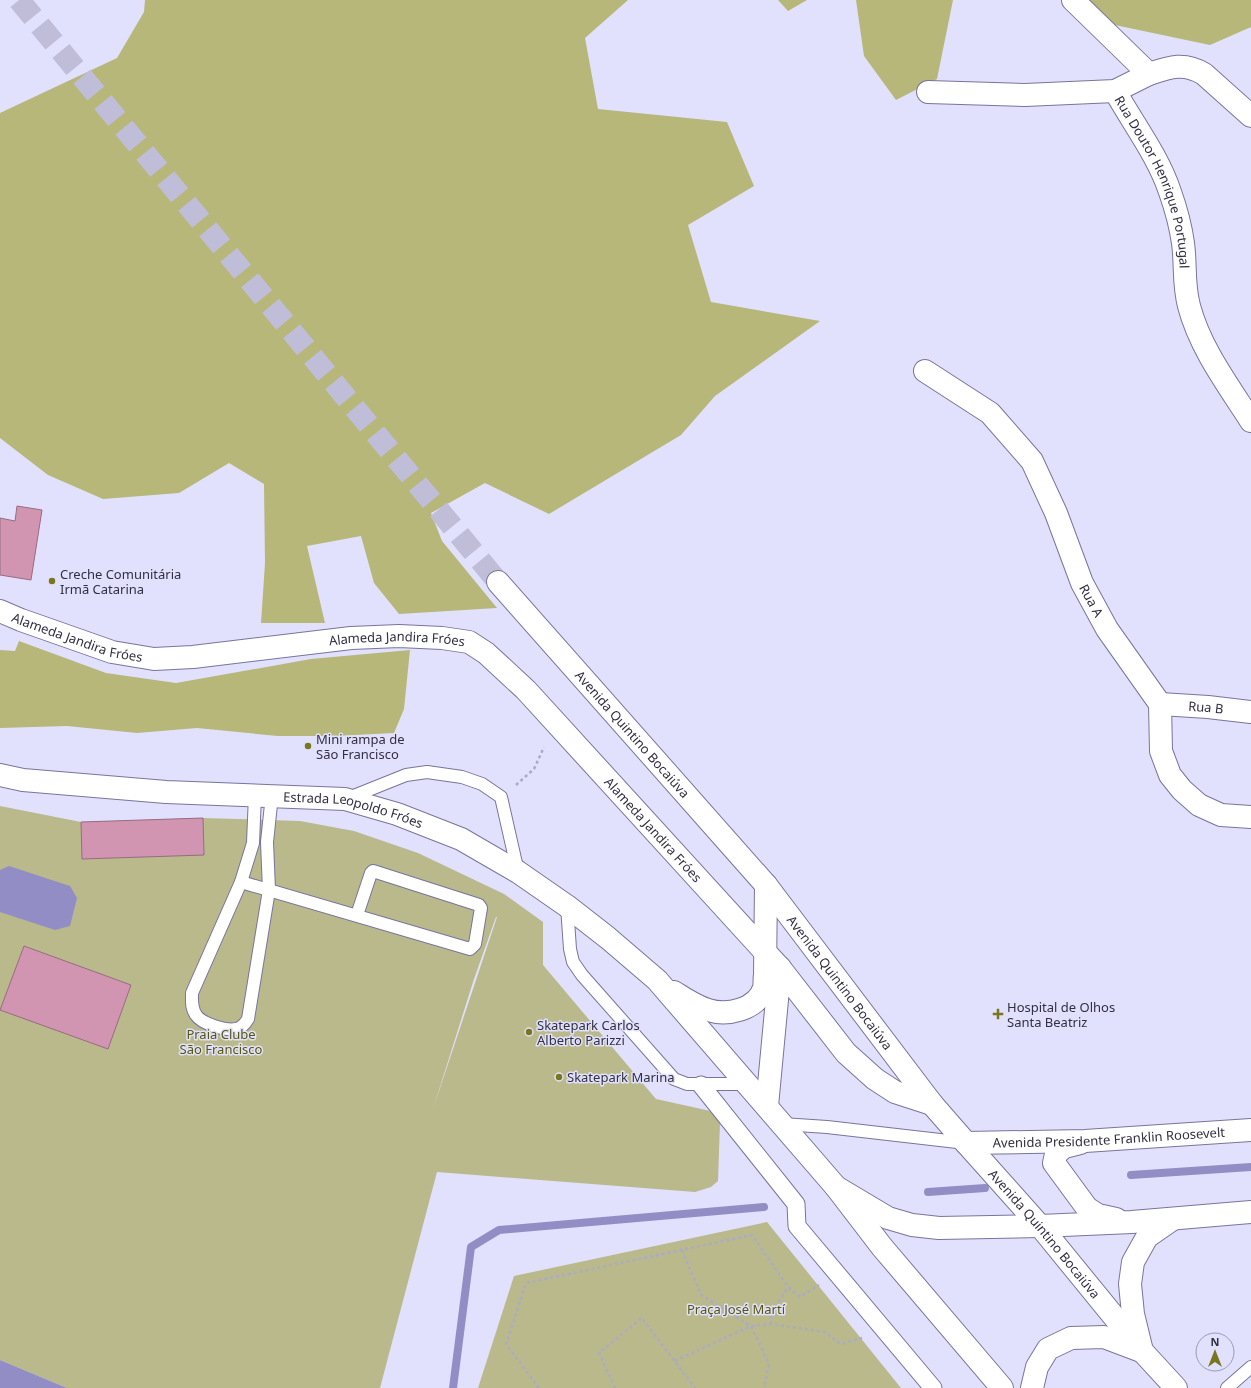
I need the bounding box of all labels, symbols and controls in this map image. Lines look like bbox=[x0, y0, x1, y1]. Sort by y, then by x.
street label: Rua Doutor Henrique Portugal bbox=[1111, 92, 1194, 269]
place label: Creche Comunitária Irmã Catarina bbox=[60, 565, 181, 598]
marker: Creche Comunitária Irmã Catarina bbox=[47, 576, 57, 586]
street label: Rua A bbox=[1075, 581, 1108, 621]
street label: Alameda Jandira Fróes bbox=[9, 608, 144, 666]
street label: Alameda Jandira Fróes bbox=[328, 627, 466, 650]
street label: Avenida Quintino Bocaiúva bbox=[571, 666, 694, 802]
street label: Rua B bbox=[1188, 697, 1224, 718]
place label: Mini rampa de São Francisco bbox=[316, 730, 404, 763]
marker: Mini rampa de São Francisco bbox=[303, 741, 313, 751]
street label: Alameda Jandira Fróes bbox=[601, 773, 706, 886]
street label: Estrada Leopoldo Fróes bbox=[283, 788, 426, 832]
street label: Avenida Quintino Bocaiúva bbox=[783, 912, 897, 1054]
place label: Hospital de Olhos Santa Beatriz bbox=[1007, 998, 1115, 1031]
marker: Hospital de Olhos Santa Beatriz bbox=[992, 1008, 1004, 1020]
place label: Skatepark Carlos Alberto Parizzi bbox=[537, 1016, 640, 1049]
park label: Praia Clube São Francisco bbox=[180, 1025, 263, 1058]
marker: Skatepark Carlos Alberto Parizzi bbox=[524, 1027, 534, 1037]
place label: Skatepark Marina bbox=[567, 1068, 675, 1086]
marker: Skatepark Marina bbox=[554, 1072, 564, 1082]
street label: Avenida Presidente Franklin Roosevelt bbox=[992, 1123, 1226, 1152]
street label: Avenida Quintino Bocaiúva bbox=[984, 1165, 1105, 1302]
park label: Praça José Martí bbox=[687, 1300, 786, 1318]
north arrow bbox=[1195, 1332, 1235, 1372]
text: N bbox=[1211, 1334, 1219, 1349]

